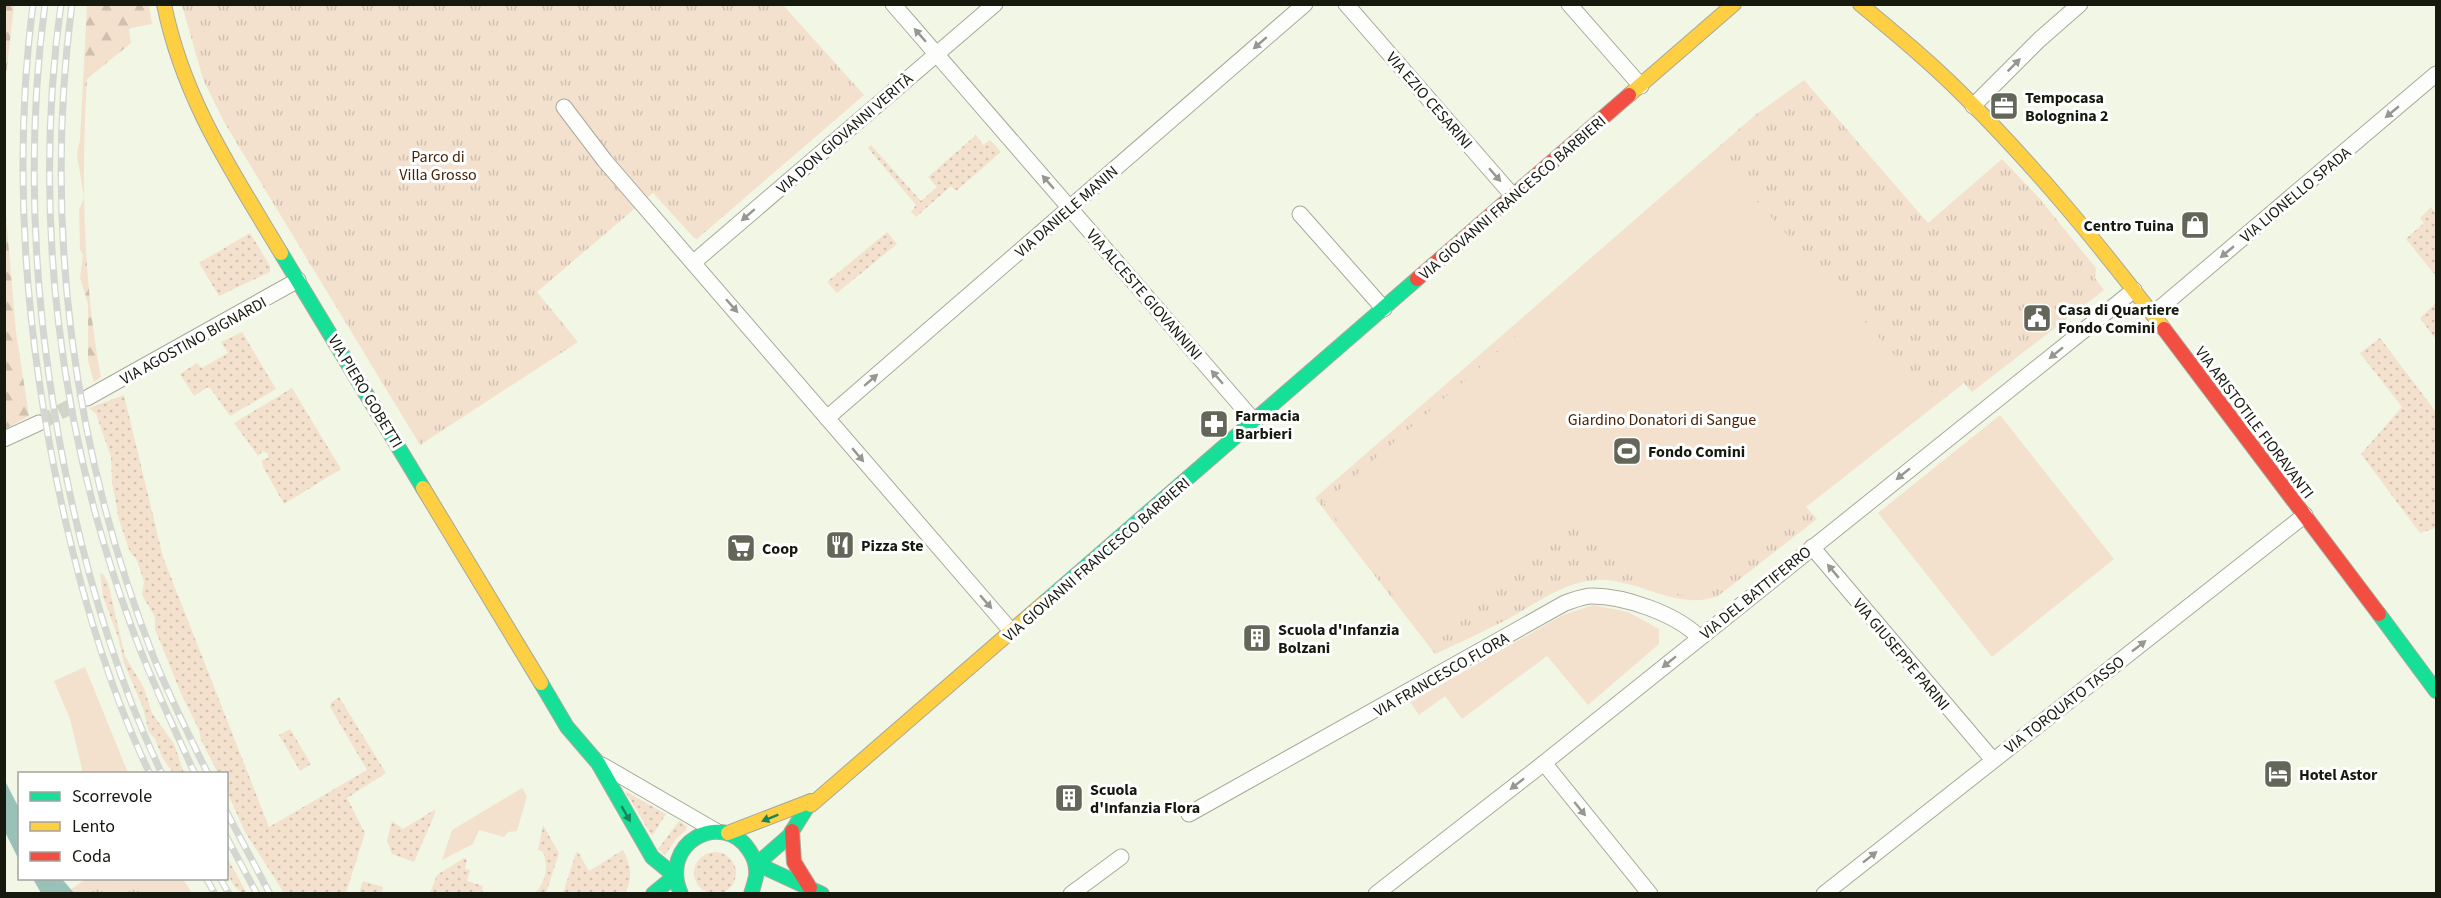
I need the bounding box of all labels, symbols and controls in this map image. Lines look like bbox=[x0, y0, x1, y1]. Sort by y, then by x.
one-way arrow bbox=[914, 28, 927, 43]
one-way arrow bbox=[1253, 36, 1268, 49]
street label: VIA EZIO CESARINI bbox=[1381, 47, 1478, 154]
one-way arrow bbox=[2007, 58, 2021, 72]
street label: VIA DON GIOVANNI VERITÀ bbox=[772, 68, 918, 199]
place label: Tempocasa Bolognina 2 bbox=[2025, 87, 2108, 127]
office icon: Tempocasa Bolognina 2 bbox=[1988, 90, 2020, 122]
one-way arrow bbox=[2385, 105, 2400, 118]
street label: VIA GIOVANNI FRANCESCO BARBIERI bbox=[1415, 110, 1611, 285]
street label: VIA LIONELLO SPADA bbox=[2235, 142, 2356, 248]
park label: Parco di Villa Grosso bbox=[399, 146, 477, 186]
street label: VIA DANIELE MANIN bbox=[1010, 161, 1123, 263]
one-way arrow bbox=[1488, 167, 1501, 182]
one-way arrow bbox=[1042, 175, 1055, 190]
one-way arrow bbox=[741, 208, 756, 221]
shop icon: Centro Tuina bbox=[2179, 209, 2211, 241]
place label: Centro Tuina bbox=[2084, 215, 2174, 237]
street label: VIA ALCESTE GIOVANNINI bbox=[1081, 224, 1207, 365]
one-way arrow bbox=[2220, 245, 2235, 258]
street label: VIA AGOSTINO BIGNARDI bbox=[116, 291, 271, 390]
one-way arrow bbox=[725, 298, 738, 314]
place label: Casa di Quartiere Fondo Comini bbox=[2058, 299, 2179, 339]
public building icon: Casa di Quartiere Fondo Comini bbox=[2021, 302, 2053, 334]
street label: VIA PIERO GOBETTI bbox=[323, 331, 408, 452]
street label: VIA ARISTOTILE FIORAVANTI bbox=[2190, 342, 2319, 503]
one-way arrow bbox=[2048, 346, 2063, 358]
one-way arrow bbox=[1211, 370, 1224, 385]
one-way arrow bbox=[863, 373, 879, 386]
place label: Farmacia Barbieri bbox=[1235, 405, 1300, 445]
pharmacy icon: Farmacia Barbieri bbox=[1198, 408, 1230, 440]
park label: Giardino Donatori di Sangue bbox=[1568, 409, 1756, 431]
sports icon: Fondo Comini bbox=[1611, 435, 1643, 467]
place label: Fondo Comini bbox=[1648, 441, 1745, 463]
one-way arrow bbox=[851, 447, 864, 462]
one-way arrow bbox=[1895, 468, 1911, 481]
street label: VIA GIOVANNI FRANCESCO BARBIERI bbox=[999, 472, 1195, 647]
restaurant icon: Pizza Ste bbox=[824, 529, 856, 561]
supermarket icon: Coop bbox=[725, 532, 757, 564]
place label: Pizza Ste bbox=[861, 535, 924, 557]
place label: Coop bbox=[762, 538, 798, 560]
street label: VIA DEL BATTIFERRO bbox=[1695, 541, 1816, 645]
one-way arrow bbox=[1826, 563, 1839, 579]
street label: VIA GIUSEPPE PARINI bbox=[1848, 594, 1955, 715]
one-way arrow bbox=[979, 595, 993, 610]
place label: Scuola d'Infanzia Bolzani bbox=[1278, 619, 1399, 659]
building icon: Scuola d'Infanzia Bolzani bbox=[1241, 622, 1273, 654]
street label: VIA FRANCESCO FLORA bbox=[1370, 627, 1513, 723]
one-way arrow bbox=[2131, 639, 2147, 652]
street label: VIA TORQUATO TASSO bbox=[2000, 651, 2129, 759]
one-way arrow bbox=[1661, 655, 1677, 668]
hotel icon: Hotel Astor bbox=[2262, 758, 2294, 790]
place label: Hotel Astor bbox=[2299, 764, 2378, 786]
legend bbox=[18, 772, 228, 880]
one-way arrow bbox=[1509, 777, 1525, 790]
place label: Scuola d'Infanzia Flora bbox=[1090, 779, 1200, 819]
building icon: Scuola d'Infanzia Flora bbox=[1053, 782, 1085, 814]
text: Scorrevole bbox=[72, 784, 152, 809]
one-way arrow bbox=[1574, 801, 1586, 816]
one-way arrow bbox=[621, 806, 632, 822]
one-way arrow bbox=[760, 813, 778, 823]
text: Lento bbox=[72, 814, 115, 839]
text: Coda bbox=[72, 844, 111, 869]
one-way arrow bbox=[1862, 851, 1878, 864]

